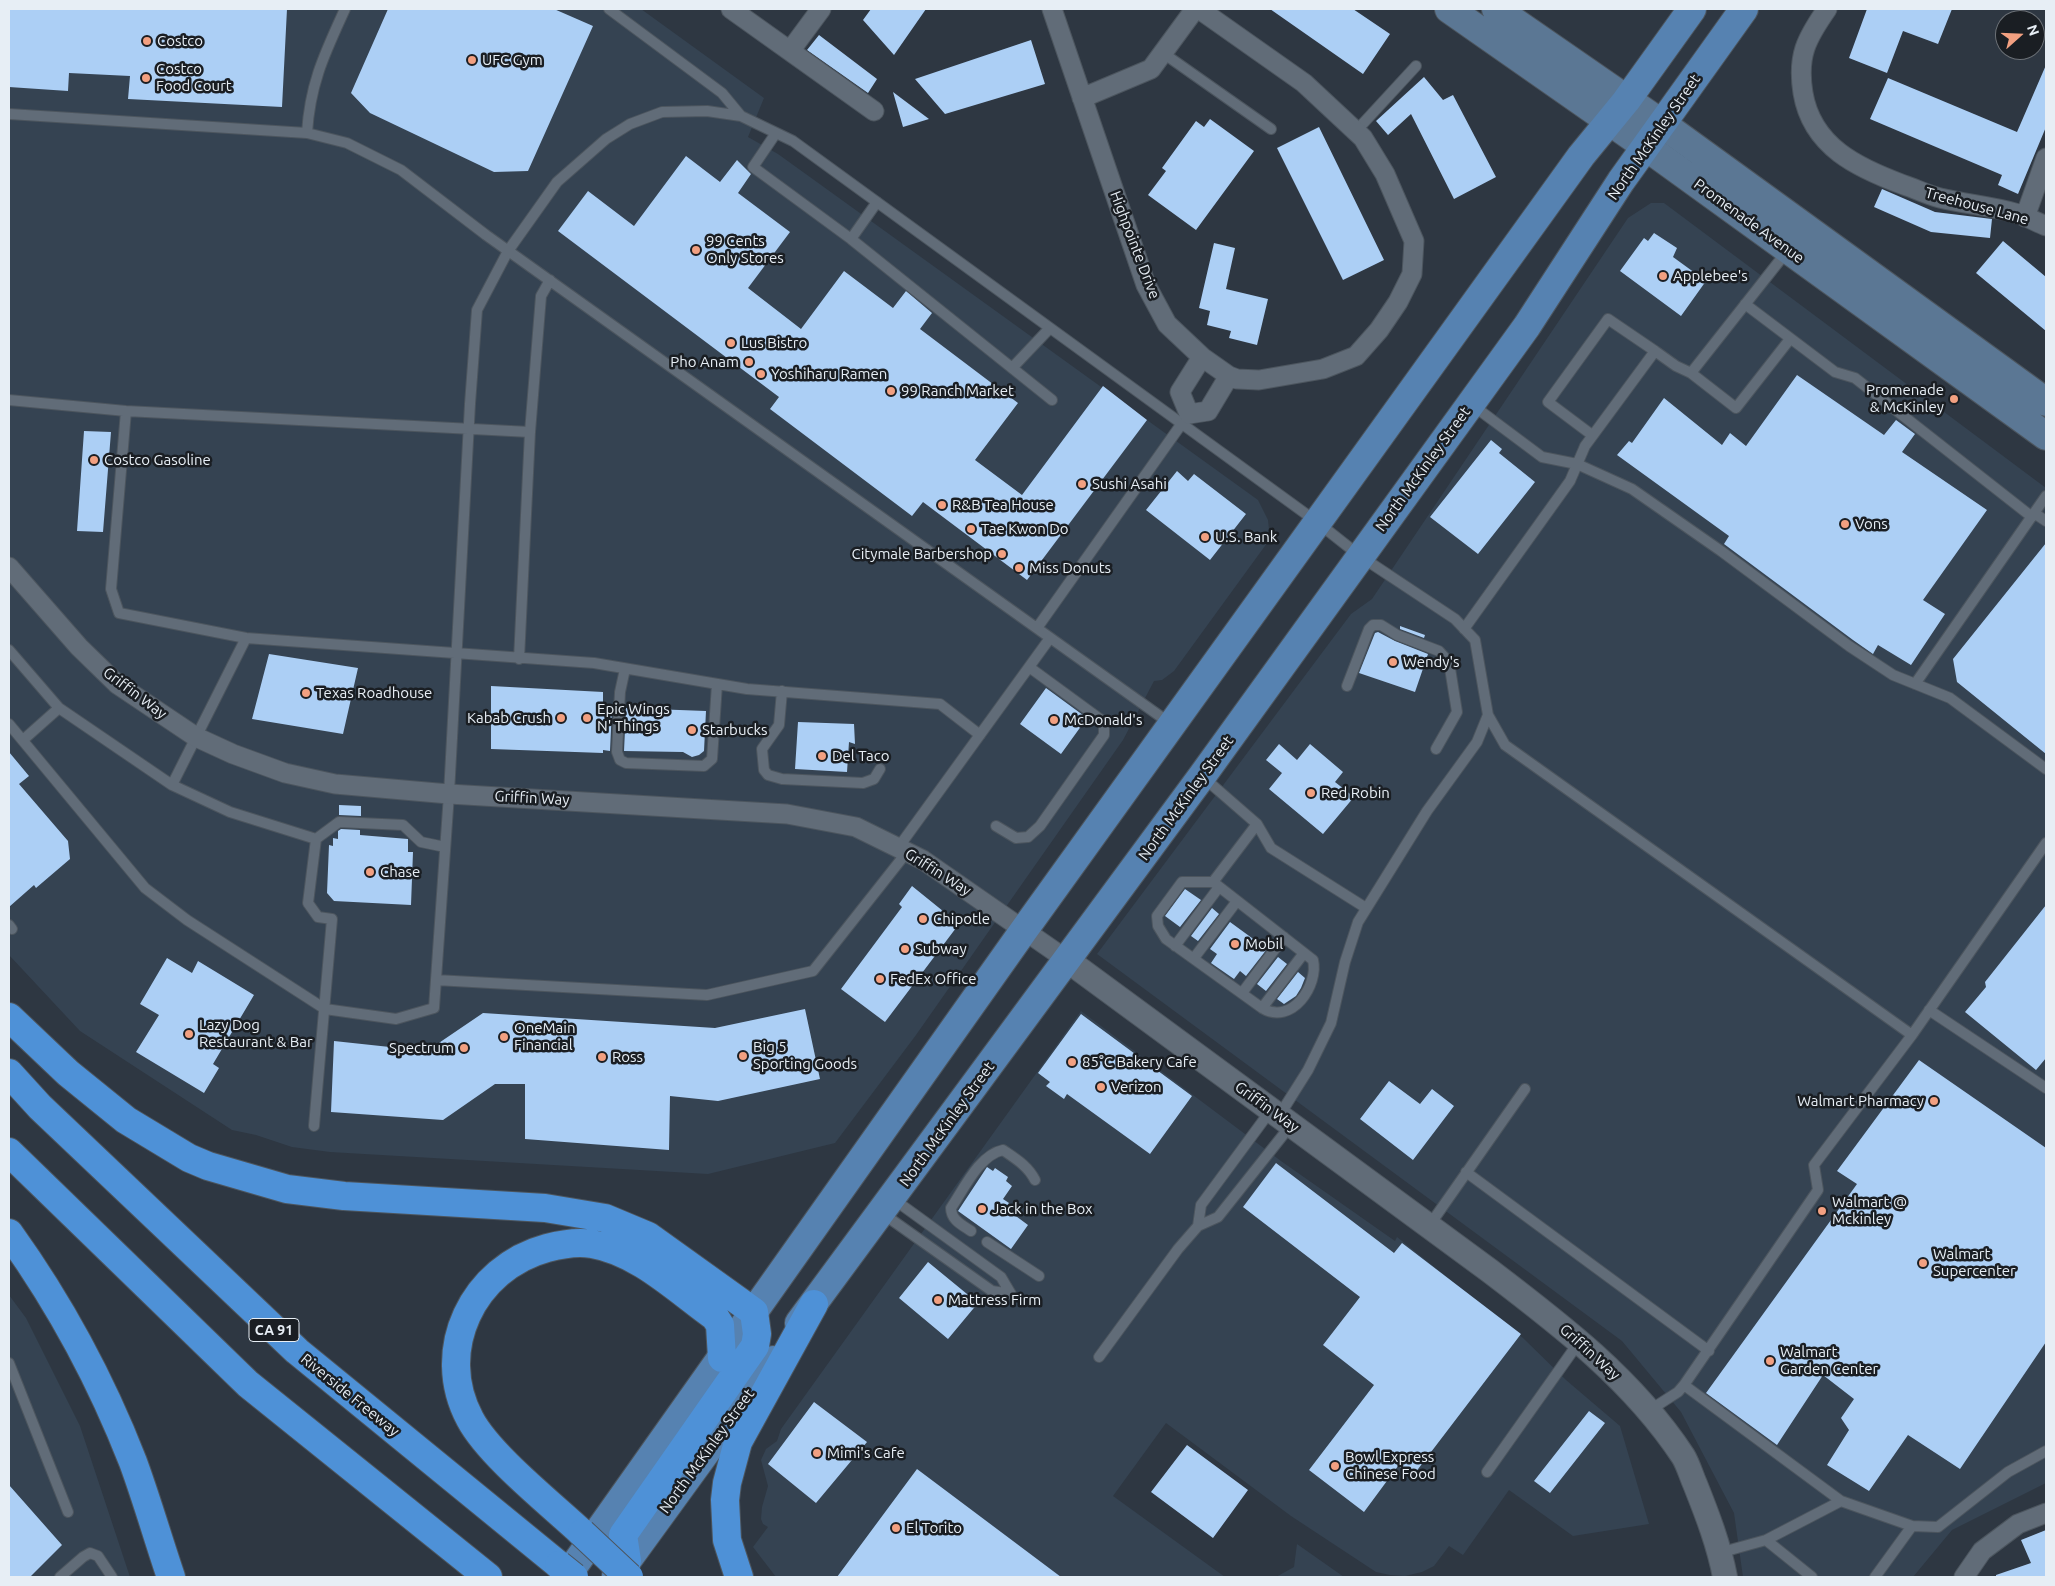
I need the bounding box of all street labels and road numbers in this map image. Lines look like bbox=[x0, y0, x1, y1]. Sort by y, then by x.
street label: North McKinley Street bbox=[1604, 71, 1704, 203]
street label: Promenade Avenue bbox=[1690, 175, 1808, 267]
street label: Treehouse Lane bbox=[1923, 184, 2031, 228]
street label: Highpointe Drive bbox=[1106, 189, 1164, 301]
street label: North McKinley Street bbox=[1372, 403, 1474, 535]
street label: Griffin Way bbox=[100, 663, 170, 723]
street label: North McKinley Street bbox=[1135, 732, 1237, 864]
street label: Griffin Way bbox=[494, 787, 570, 809]
street label: Griffin Way bbox=[901, 845, 975, 899]
street label: North McKinley Street bbox=[896, 1058, 998, 1190]
street label: Griffin Way bbox=[1231, 1078, 1303, 1136]
road number: CA 91 bbox=[249, 1318, 299, 1342]
street label: Griffin Way bbox=[1556, 1320, 1624, 1384]
street label: Riverside Freeway bbox=[297, 1350, 403, 1440]
street label: North McKinley Street bbox=[656, 1385, 758, 1517]

